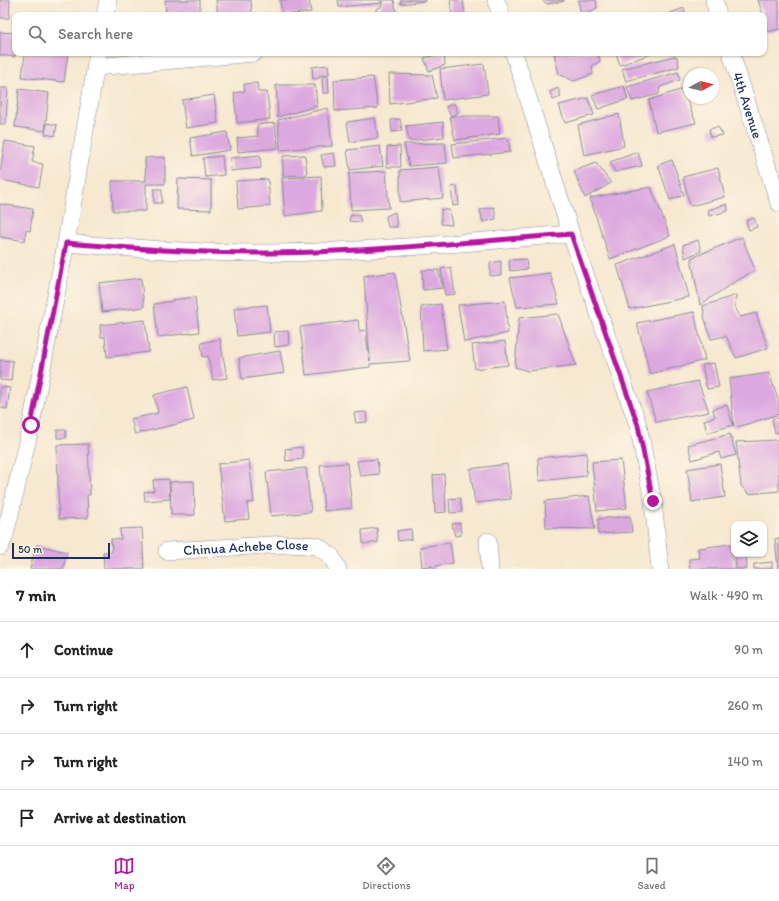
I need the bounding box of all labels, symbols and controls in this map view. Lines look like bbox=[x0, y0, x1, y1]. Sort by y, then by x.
search box bbox=[12, 12, 767, 56]
icon: search bbox=[26, 23, 48, 45]
text: Search here bbox=[58, 25, 133, 43]
north arrow bbox=[683, 68, 719, 104]
street label: 4th Avenue bbox=[729, 70, 766, 141]
route start bbox=[22, 416, 40, 434]
route end bbox=[644, 492, 662, 510]
map controls bbox=[731, 521, 767, 557]
button: layers bbox=[731, 521, 767, 557]
street label: Chinua Achebe Close bbox=[183, 536, 309, 559]
scale bar bbox=[12, 541, 110, 560]
text: 50 m bbox=[18, 543, 42, 556]
text: 7 min bbox=[16, 585, 56, 605]
text: Walk · 490 m bbox=[690, 588, 763, 603]
icon: ahead bbox=[16, 639, 38, 661]
text: Continue bbox=[54, 641, 113, 659]
text: 90 m bbox=[734, 642, 763, 657]
icon: right bbox=[16, 695, 38, 717]
text: Turn right bbox=[54, 697, 118, 715]
text: 260 m bbox=[727, 698, 763, 713]
icon: right bbox=[16, 751, 38, 773]
text: Turn right bbox=[54, 753, 118, 771]
text: 140 m bbox=[727, 754, 763, 769]
icon: arrive bbox=[16, 807, 38, 829]
text: Arrive at destination bbox=[54, 809, 186, 827]
tab: Map bbox=[113, 855, 135, 892]
tab: Directions bbox=[362, 855, 411, 892]
tab: Saved bbox=[637, 855, 666, 892]

